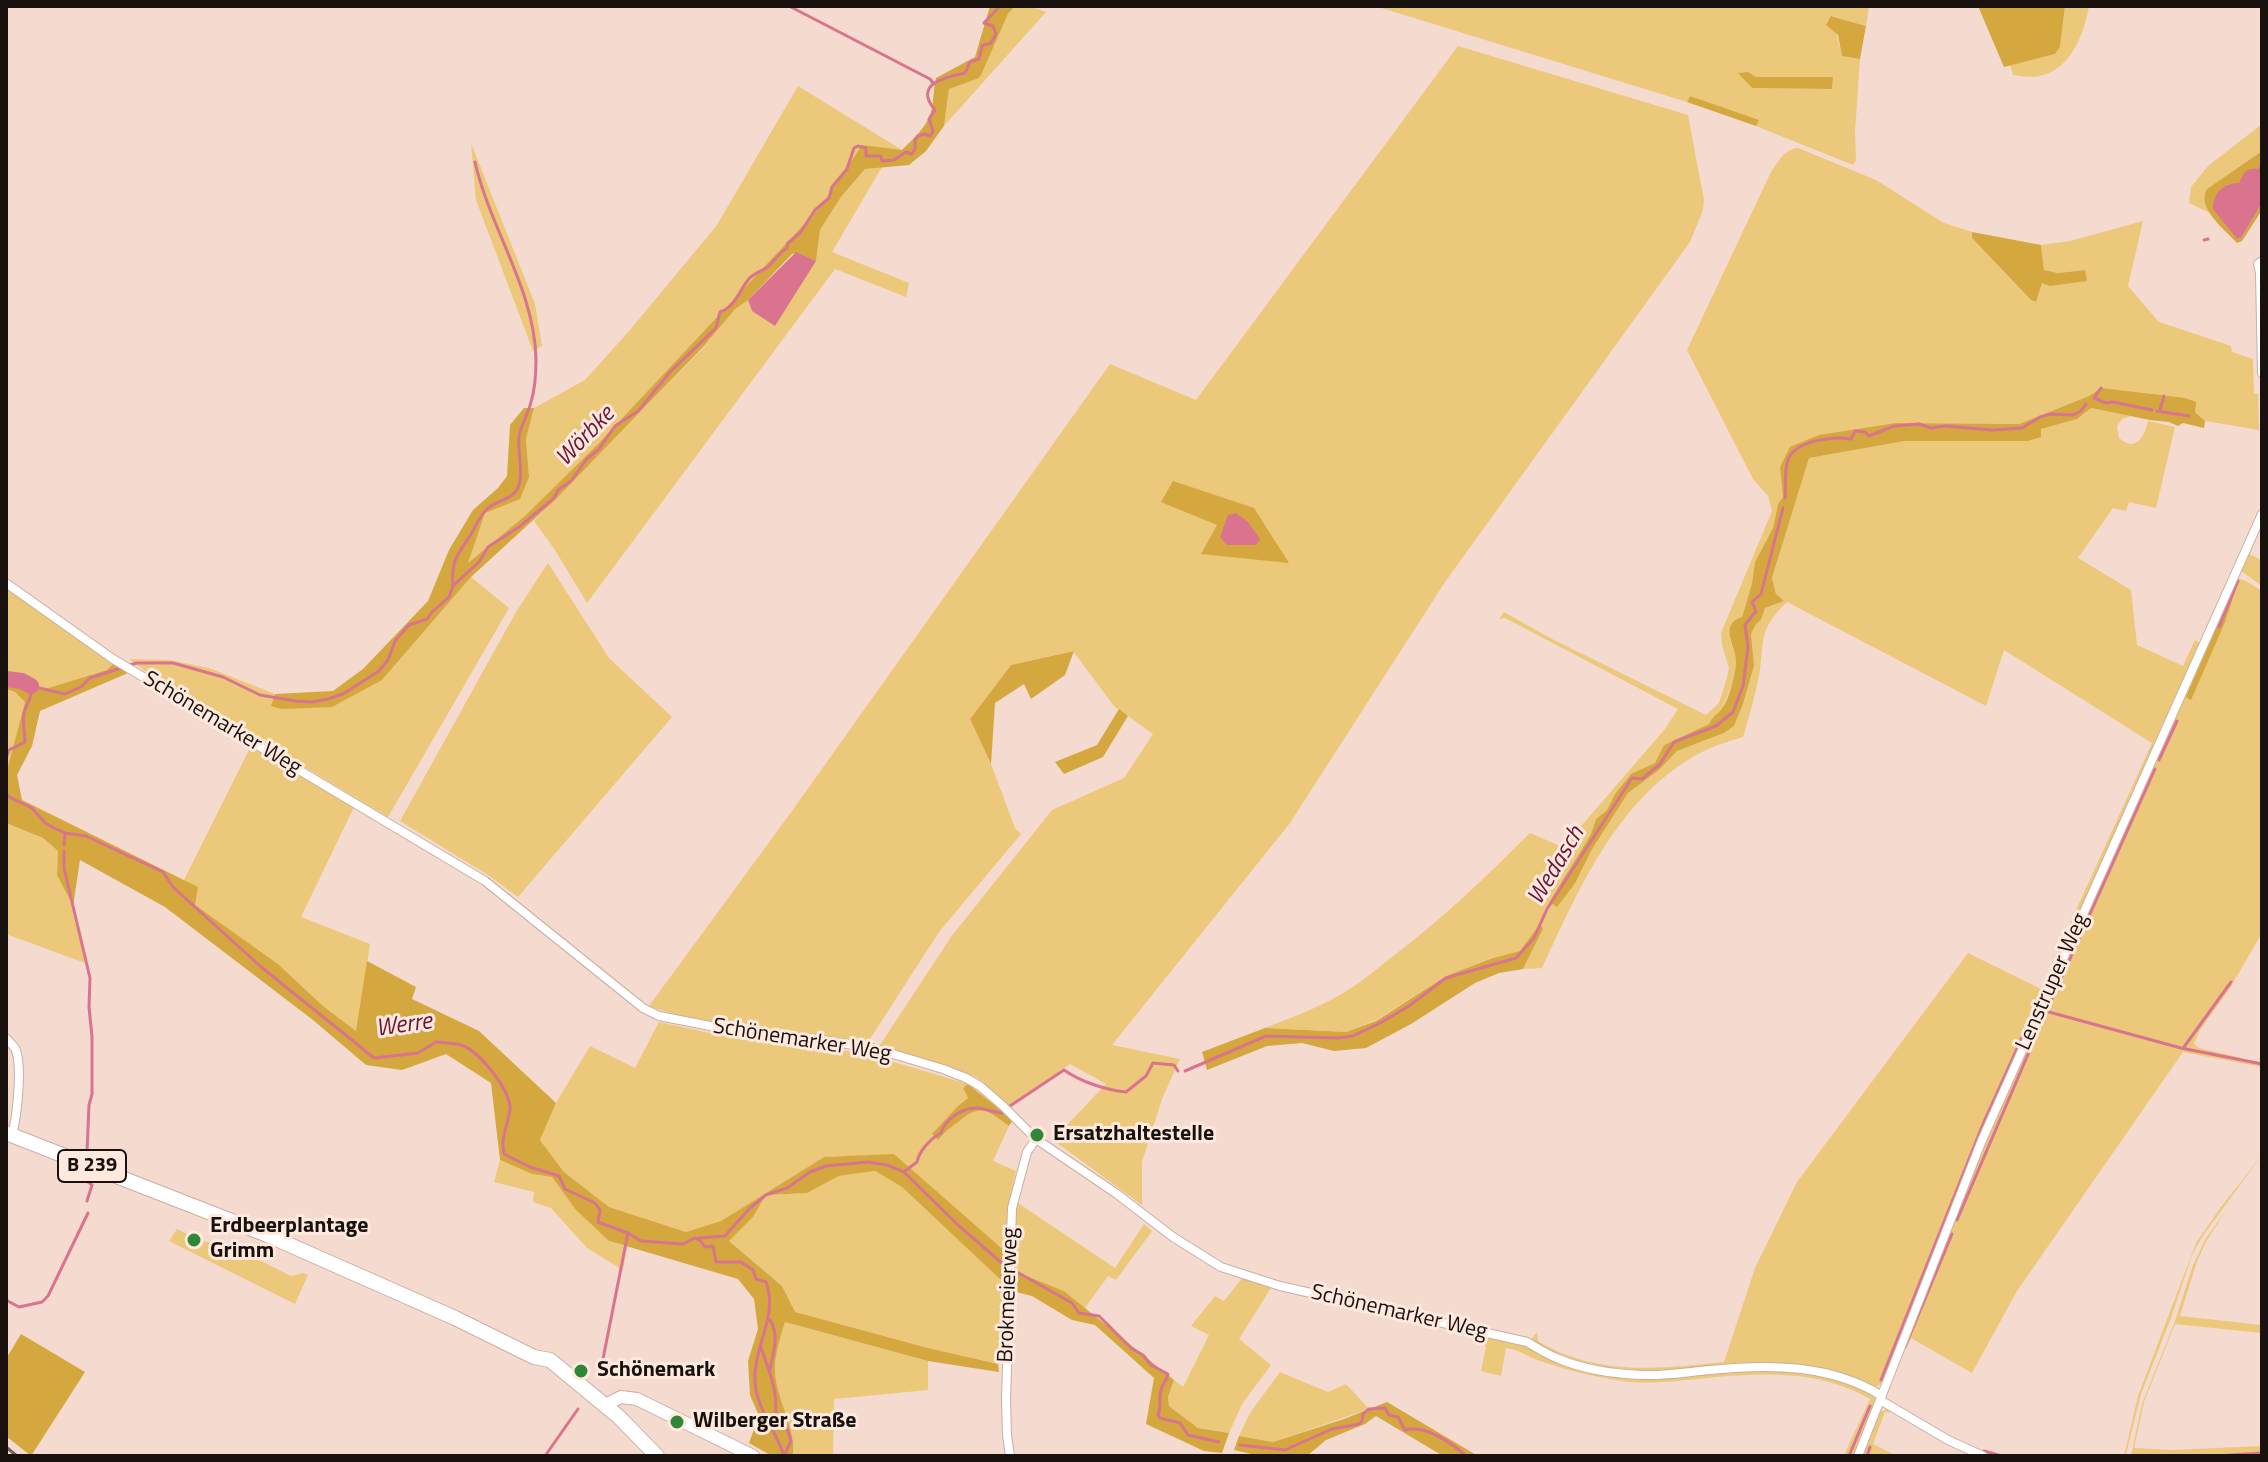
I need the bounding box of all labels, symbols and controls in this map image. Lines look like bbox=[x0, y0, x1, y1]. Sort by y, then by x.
water label: Wörbke bbox=[551, 401, 621, 473]
street label: Schönemarker Weg bbox=[138, 666, 306, 782]
water label: Wedasch bbox=[1522, 822, 1592, 910]
street label: Lenstruper Weg bbox=[2011, 909, 2095, 1055]
water label: Werre bbox=[374, 1008, 434, 1044]
street label: Schönemarker Weg bbox=[711, 1014, 893, 1068]
place label: Ersatzhaltestelle bbox=[1053, 1122, 1214, 1148]
marker: Ersatzhaltestelle bbox=[1028, 1126, 1046, 1144]
road number: B 239 bbox=[58, 1150, 126, 1182]
place label: Erdbeerplantage Grimm bbox=[210, 1214, 369, 1266]
street label: Brokmeierweg bbox=[993, 1227, 1025, 1363]
marker: Erdbeerplantage Grimm bbox=[185, 1231, 203, 1249]
street label: Schönemarker Weg bbox=[1308, 1280, 1490, 1346]
place label: Schönemark bbox=[597, 1358, 715, 1384]
marker: Schönemark bbox=[572, 1362, 590, 1380]
place label: Wilberger Straße bbox=[693, 1409, 856, 1435]
marker: Wilberger Straße bbox=[668, 1413, 686, 1431]

